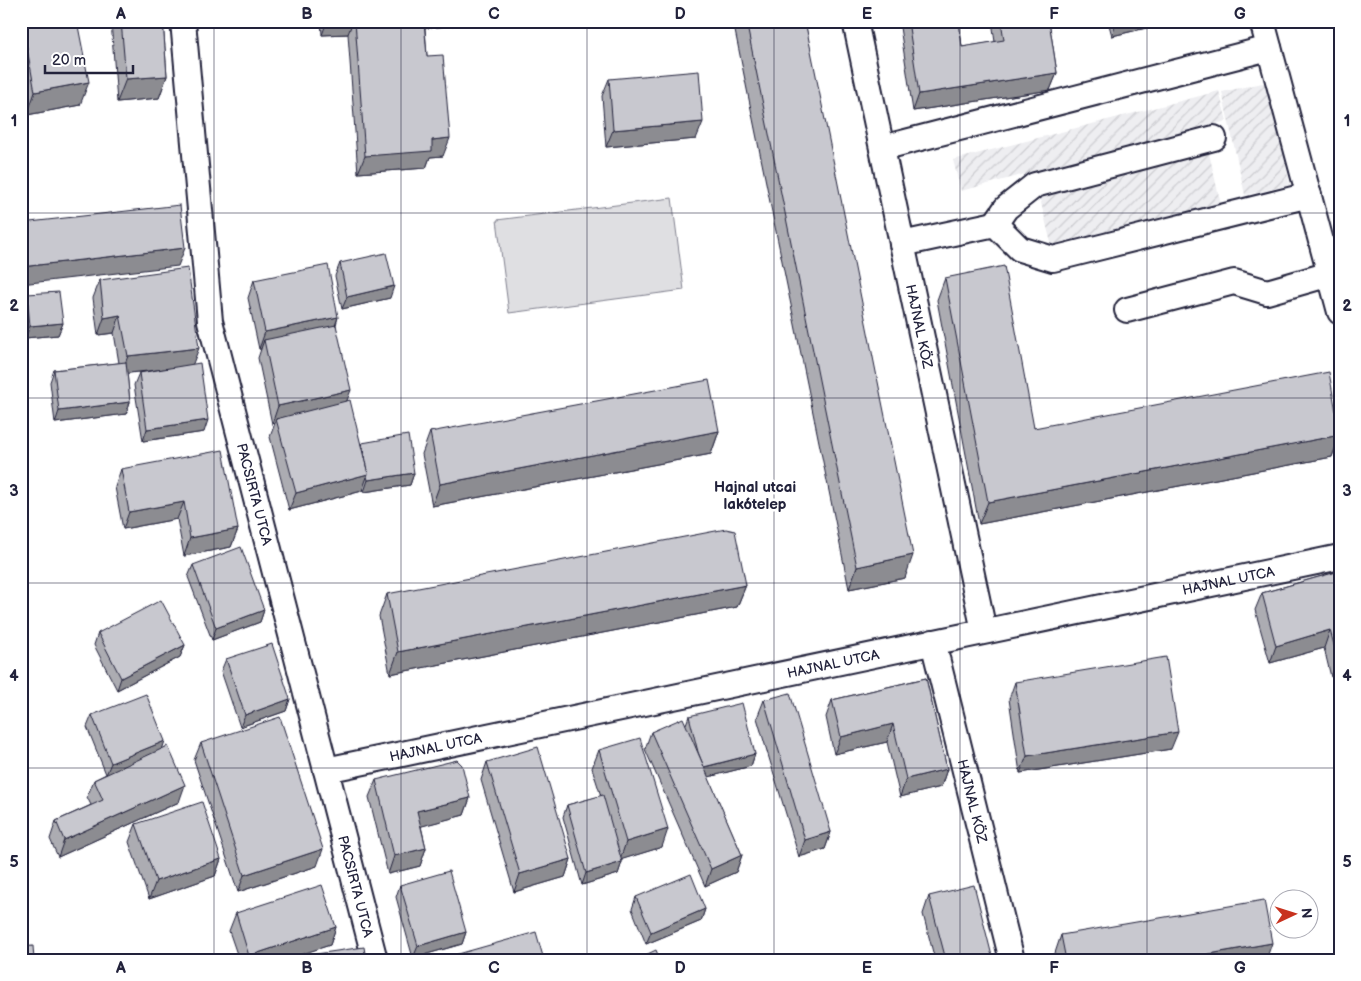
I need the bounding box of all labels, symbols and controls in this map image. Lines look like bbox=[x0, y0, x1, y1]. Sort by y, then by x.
text: A bbox=[115, 5, 126, 24]
text: B bbox=[301, 5, 313, 24]
text: C bbox=[488, 5, 500, 24]
text: D bbox=[674, 5, 686, 24]
text: E bbox=[862, 5, 872, 24]
text: F bbox=[1049, 5, 1059, 24]
text: G bbox=[1234, 5, 1246, 24]
scale bar bbox=[45, 42, 132, 74]
text: 20 m bbox=[52, 51, 86, 70]
text: 1 bbox=[11, 112, 17, 131]
text: 1 bbox=[1344, 112, 1350, 131]
street label: HAJNAL KÖZ bbox=[902, 283, 937, 370]
text: 2 bbox=[9, 297, 19, 316]
text: 2 bbox=[1342, 297, 1352, 316]
street label: PACSIRTA UTCA bbox=[233, 441, 276, 547]
district label: Hajnal utcai lakótelep bbox=[714, 478, 796, 514]
text: 3 bbox=[9, 482, 19, 501]
text: 3 bbox=[1342, 482, 1352, 501]
street label: HAJNAL UTCA bbox=[1181, 562, 1276, 598]
street label: HAJNAL UTCA bbox=[785, 645, 881, 681]
text: 4 bbox=[9, 667, 19, 686]
text: 4 bbox=[1342, 667, 1352, 686]
street label: HAJNAL UTCA bbox=[388, 729, 484, 765]
street label: HAJNAL KÖZ bbox=[954, 758, 991, 845]
street label: PACSIRTA UTCA bbox=[335, 834, 377, 939]
text: 5 bbox=[9, 853, 19, 872]
text: 5 bbox=[1342, 853, 1352, 872]
north arrow bbox=[1268, 888, 1318, 938]
text: N bbox=[1298, 907, 1315, 919]
text: A bbox=[115, 959, 126, 978]
text: B bbox=[301, 959, 313, 978]
text: C bbox=[488, 959, 500, 978]
text: D bbox=[674, 959, 686, 978]
text: E bbox=[862, 959, 872, 978]
text: F bbox=[1049, 959, 1059, 978]
text: G bbox=[1234, 959, 1246, 978]

